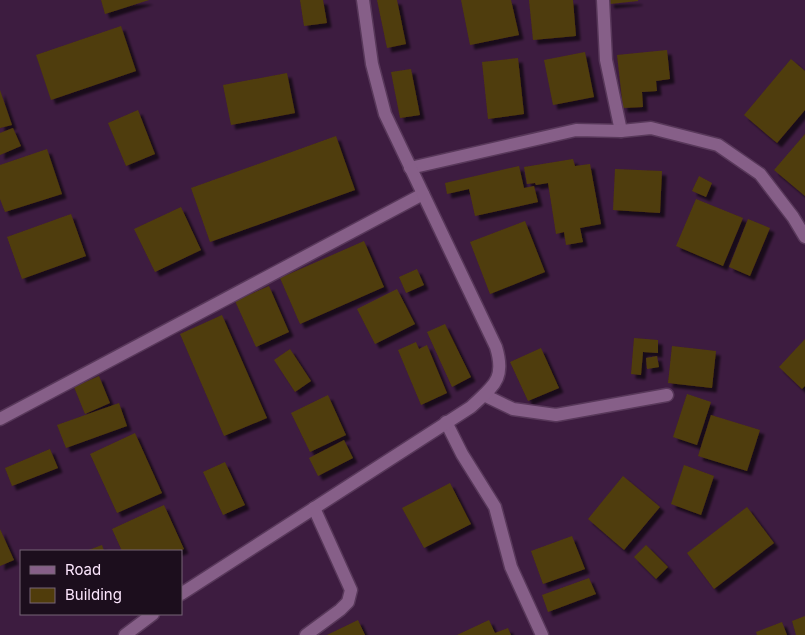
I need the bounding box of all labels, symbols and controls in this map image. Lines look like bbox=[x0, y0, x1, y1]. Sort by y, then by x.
legend bbox=[20, 550, 182, 615]
text: Road bbox=[65, 560, 101, 579]
text: Building bbox=[65, 585, 122, 604]

